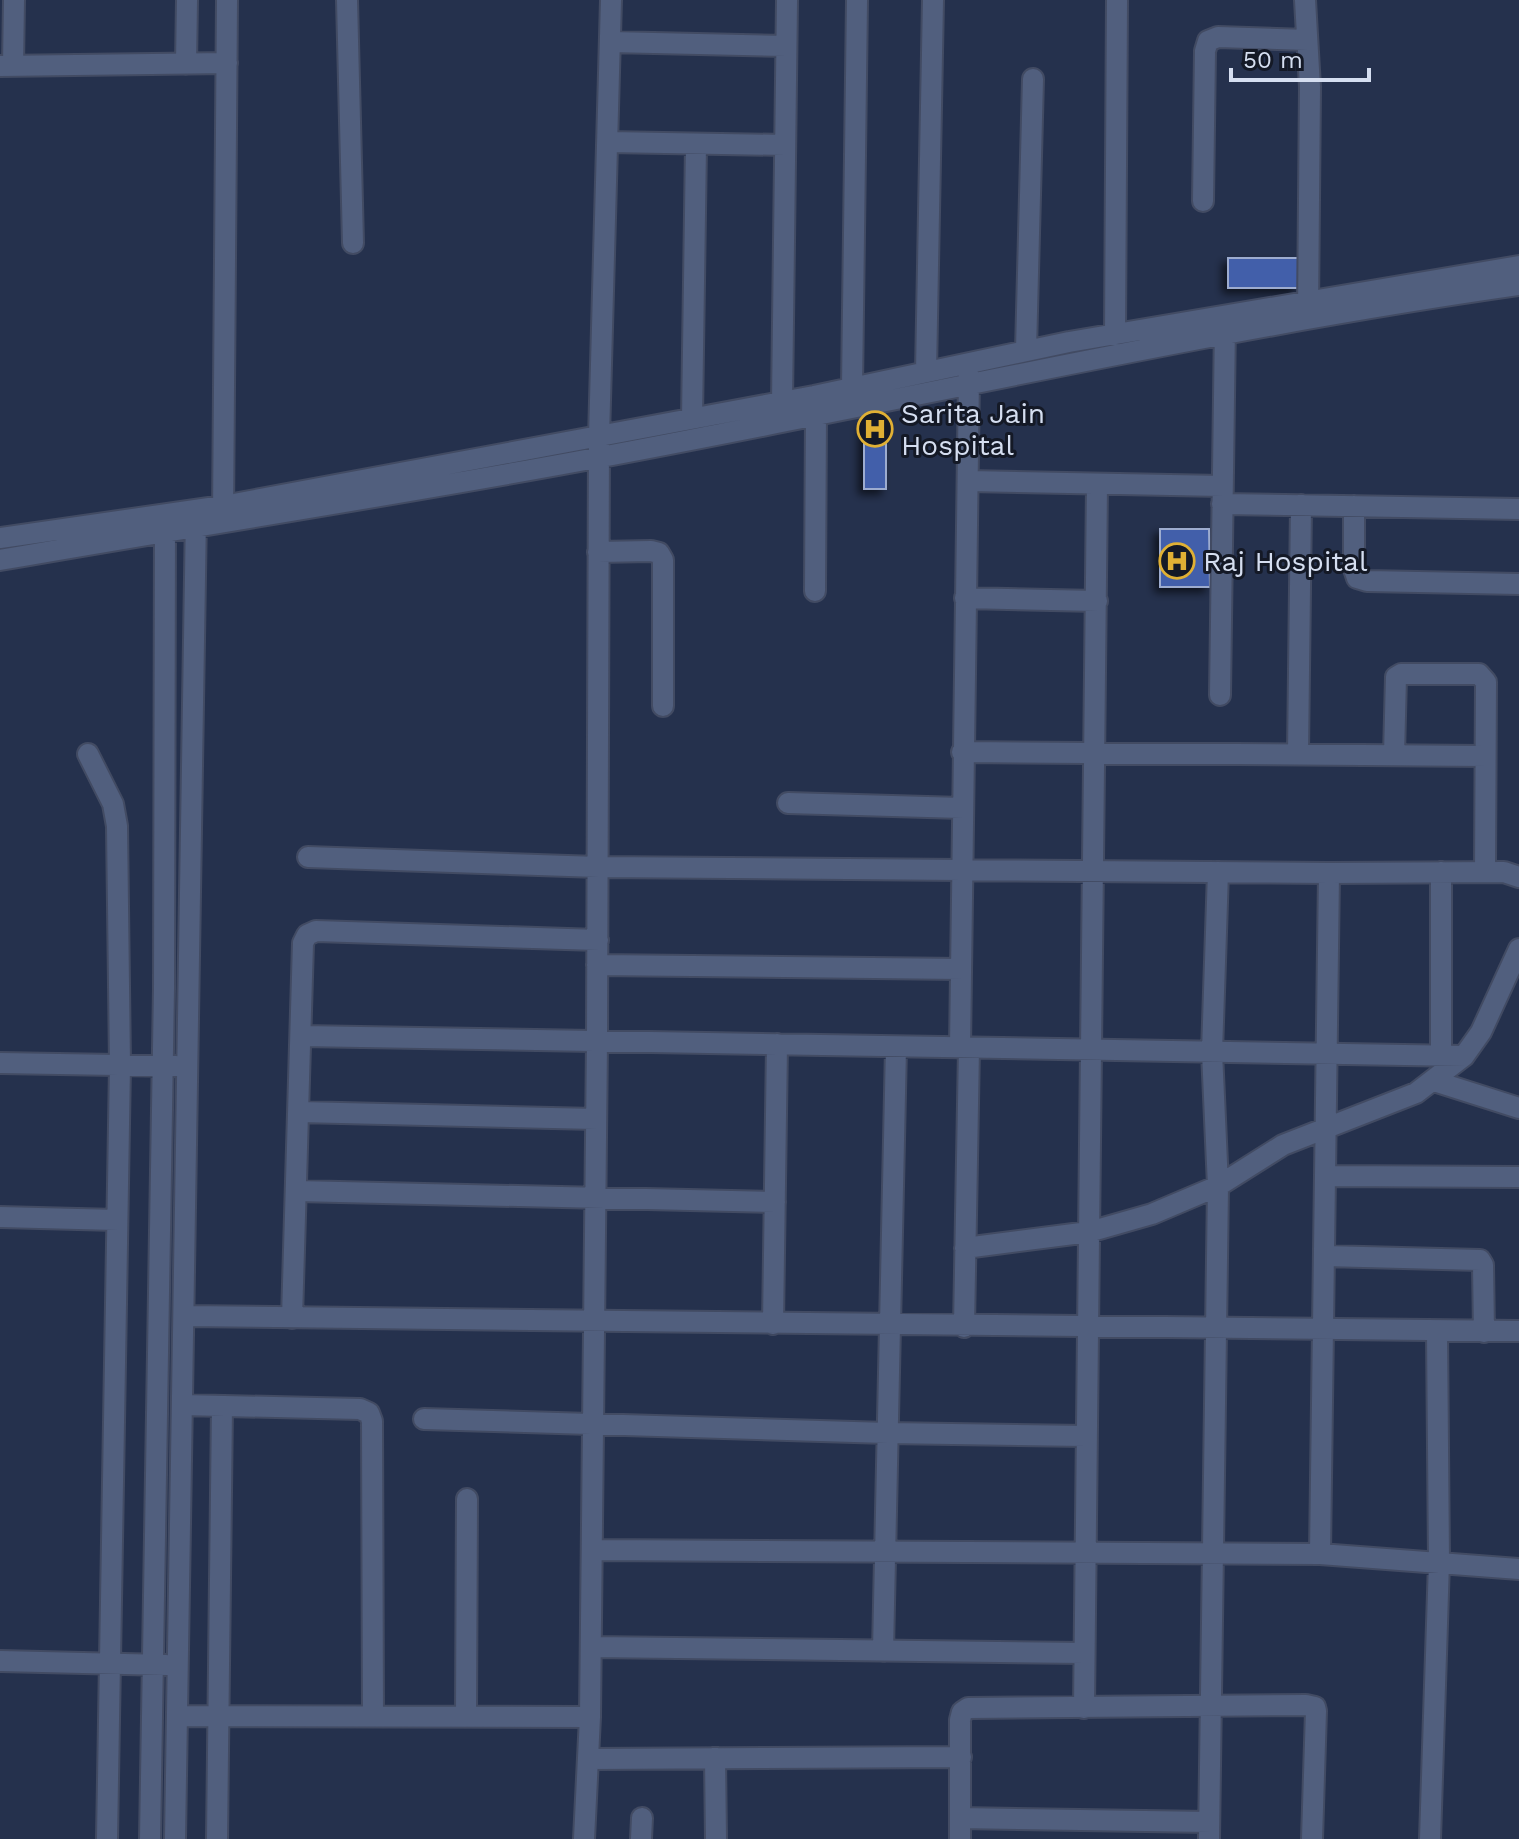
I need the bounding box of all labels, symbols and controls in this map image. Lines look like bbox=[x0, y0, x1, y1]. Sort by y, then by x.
scale bar bbox=[1231, 32, 1369, 82]
text: 50 m bbox=[1243, 46, 1303, 74]
place label: Sarita Jain Hospital bbox=[901, 397, 1045, 462]
hospital icon: Sarita Jain Hospital bbox=[856, 410, 894, 448]
hospital icon: Raj Hospital bbox=[1158, 542, 1196, 580]
place label: Raj Hospital bbox=[1203, 545, 1368, 578]

